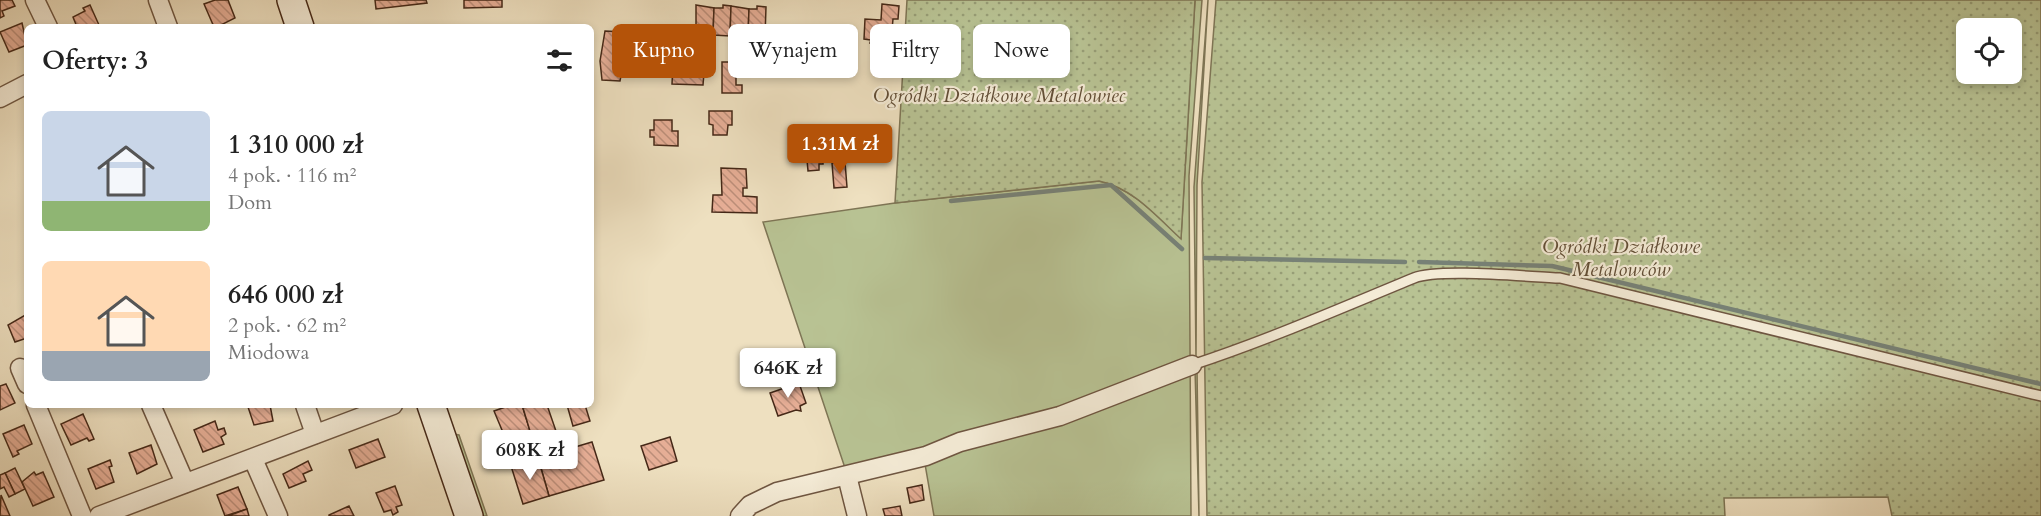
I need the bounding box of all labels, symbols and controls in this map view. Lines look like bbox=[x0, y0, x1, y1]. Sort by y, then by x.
map controls bbox=[1956, 18, 2022, 84]
button: locate bbox=[1956, 18, 2022, 84]
chip: Kupno bbox=[612, 24, 716, 78]
chip: Wynajem bbox=[728, 24, 858, 78]
chip: Filtry bbox=[870, 24, 961, 78]
chip: Nowe bbox=[973, 24, 1070, 78]
text: Oferty: 3 bbox=[42, 43, 148, 78]
icon: filters bbox=[543, 44, 576, 77]
park label: Ogródki Działkowe Metalowiec bbox=[873, 82, 1126, 109]
pin: 1.31M zł bbox=[778, 124, 902, 175]
text: 1 310 000 zł bbox=[228, 127, 363, 162]
text: 1.31M zł bbox=[801, 130, 879, 157]
icon: home bbox=[90, 135, 162, 207]
text: 4 pok. · 116 m² bbox=[228, 162, 356, 189]
text: Dom bbox=[228, 189, 272, 216]
park label: Ogródki Działkowe Metalowców bbox=[1542, 233, 1700, 283]
text: 646 000 zł bbox=[228, 277, 343, 312]
icon: home bbox=[90, 285, 162, 357]
text: 2 pok. · 62 m² bbox=[228, 312, 346, 339]
text: Miodowa bbox=[228, 339, 309, 366]
pin: 646K zł bbox=[733, 348, 843, 399]
text: 646K zł bbox=[754, 354, 822, 381]
pin: 608K zł bbox=[475, 430, 585, 481]
text: 608K zł bbox=[496, 436, 564, 463]

